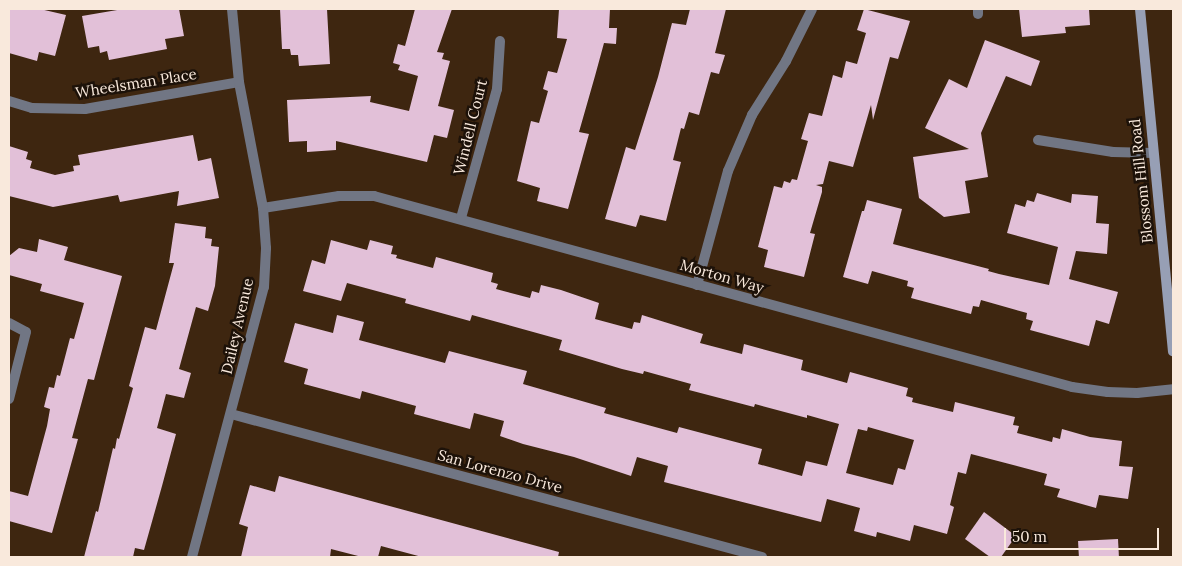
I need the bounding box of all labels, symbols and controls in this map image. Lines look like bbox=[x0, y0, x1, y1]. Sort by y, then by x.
street label: Wheelsman Place bbox=[74, 65, 198, 101]
street label: Windell Court bbox=[449, 77, 491, 177]
street label: Blossom Hill Road bbox=[1126, 118, 1156, 244]
street label: Morton Way bbox=[678, 255, 766, 297]
street label: Dailey Avenue bbox=[217, 276, 257, 376]
street label: San Lorenzo Drive bbox=[436, 446, 564, 496]
scale bar bbox=[1007, 518, 1162, 550]
text: 50 m bbox=[1012, 527, 1047, 546]

